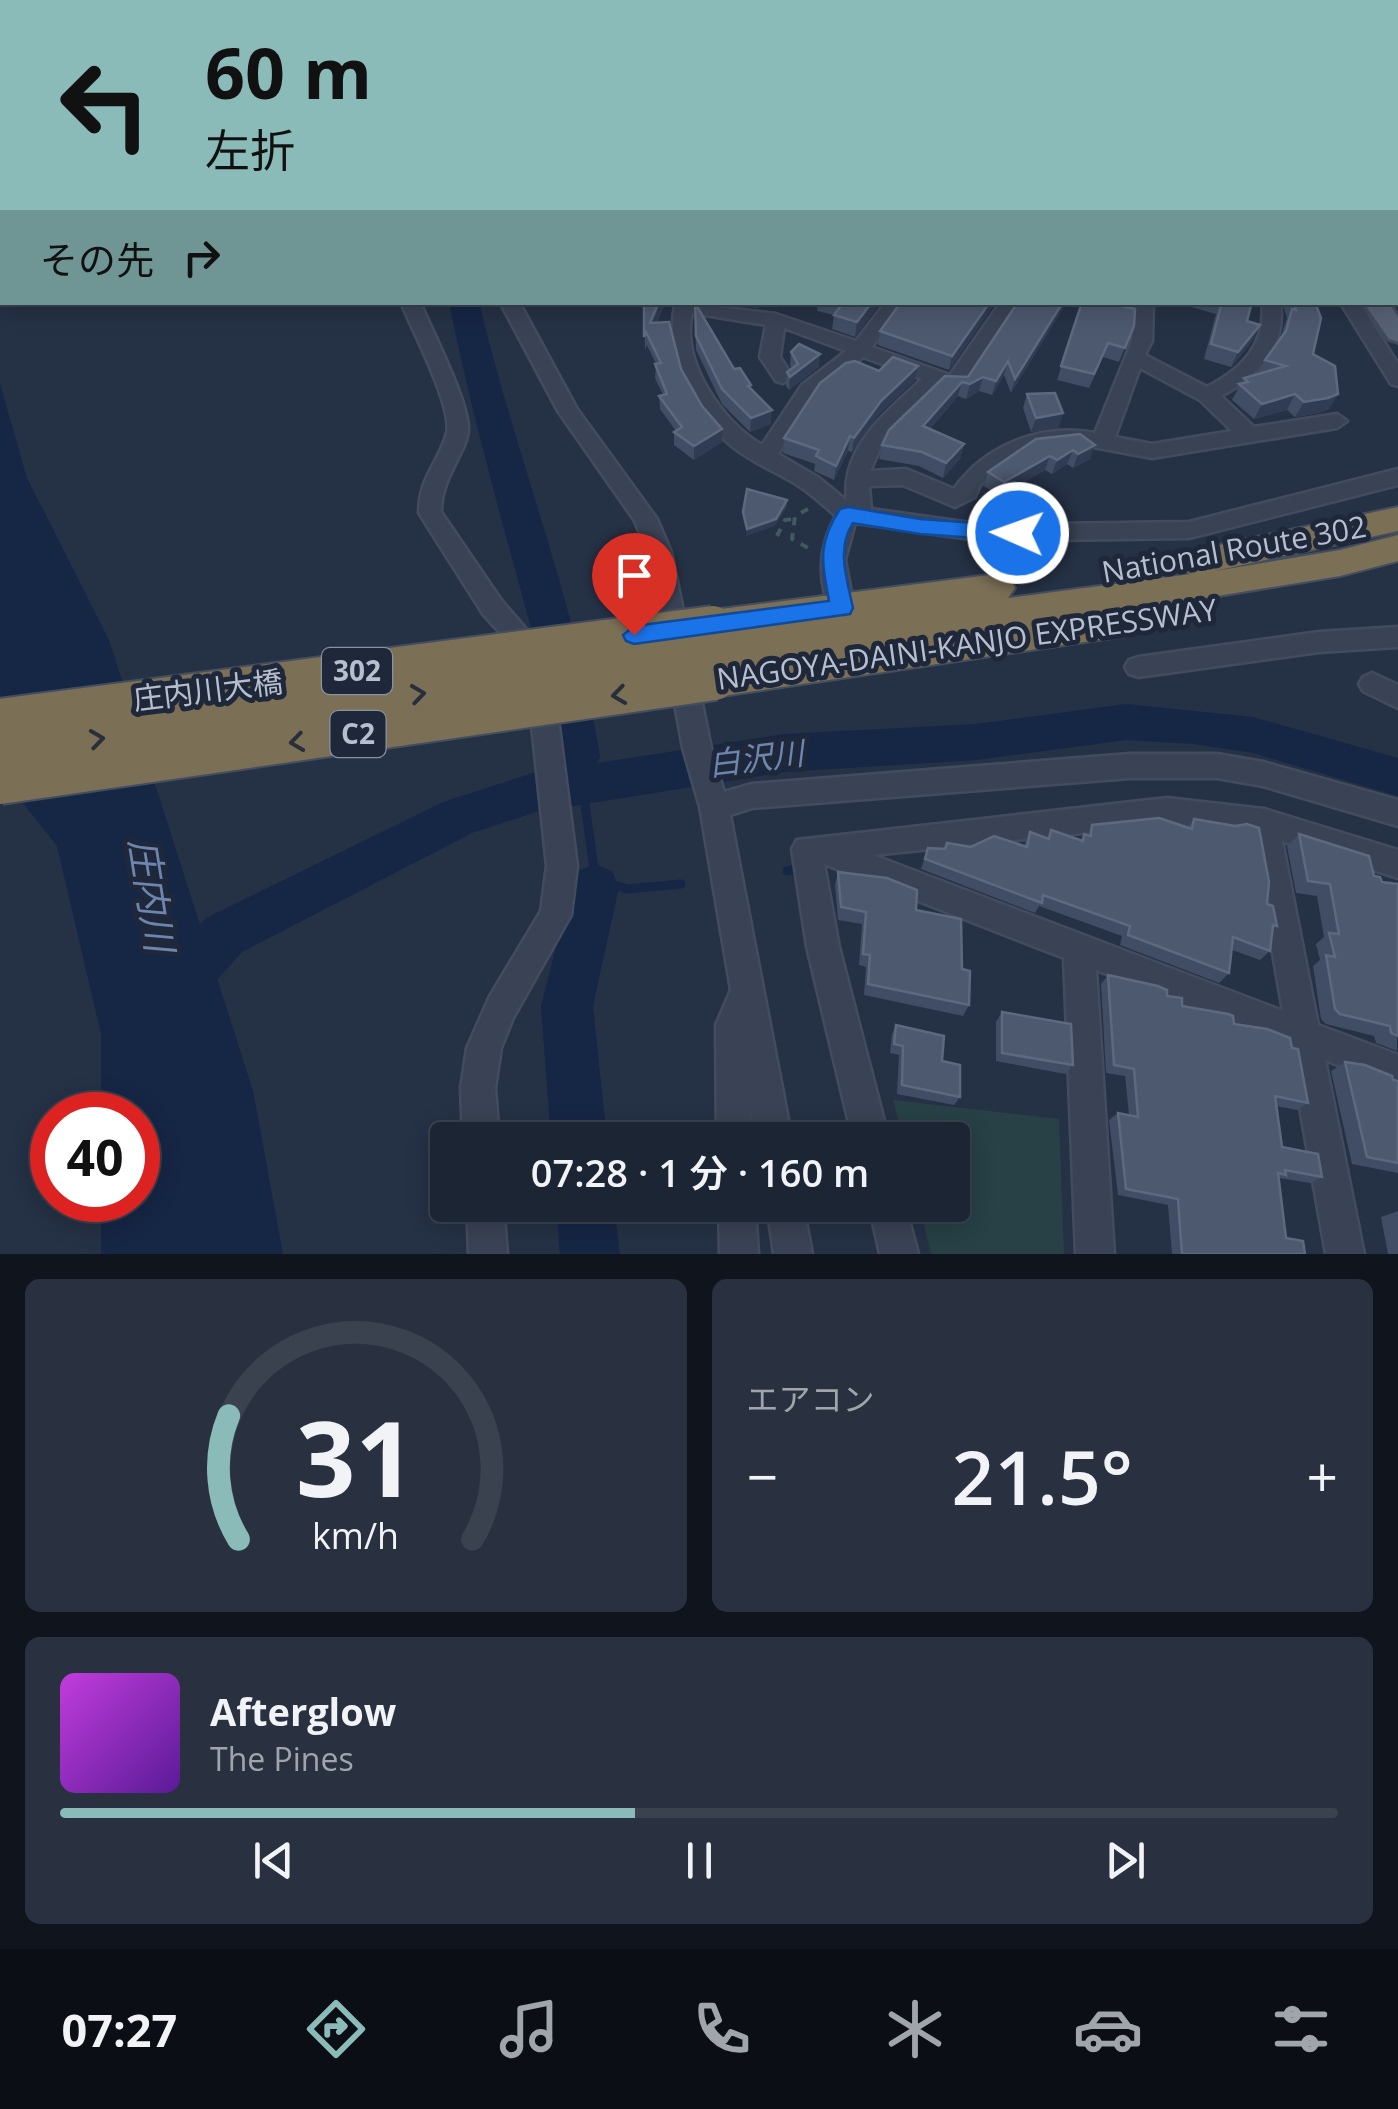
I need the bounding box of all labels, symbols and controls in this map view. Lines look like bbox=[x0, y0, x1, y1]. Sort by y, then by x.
text: 60 m bbox=[205, 24, 372, 120]
icon: left bbox=[40, 40, 170, 170]
text: 左折 bbox=[205, 119, 295, 180]
icon: right bbox=[174, 230, 229, 285]
text: その先 bbox=[40, 233, 154, 285]
position arrow bbox=[966, 481, 1070, 585]
street label: National Route 302 bbox=[1098, 505, 1369, 592]
pin bbox=[592, 533, 677, 636]
icon: arrive bbox=[607, 548, 662, 603]
street label: NAGOYA-DAINI-KANJO EXPRESSWAY bbox=[714, 588, 1220, 699]
road number: 302 bbox=[322, 648, 392, 694]
street label: 庄内川大橋 bbox=[131, 660, 285, 719]
one-way arrow bbox=[410, 684, 427, 705]
one-way arrow bbox=[610, 684, 627, 705]
road number: C2 bbox=[330, 711, 386, 757]
one-way arrow bbox=[88, 730, 105, 751]
water label: 白沢川 bbox=[706, 730, 809, 785]
one-way arrow bbox=[289, 731, 305, 752]
water label: 庄内川 bbox=[118, 834, 188, 959]
speed limit sign: 40 bbox=[30, 1092, 160, 1222]
text: 07:28 · 1 分 · 160 m bbox=[531, 1146, 869, 1198]
text: エアコン bbox=[747, 1377, 875, 1420]
text: 31 bbox=[296, 1386, 415, 1527]
text: 21.5° bbox=[952, 1425, 1133, 1527]
text: − bbox=[747, 1438, 778, 1513]
text: + bbox=[1307, 1438, 1338, 1513]
text: km/h bbox=[312, 1511, 399, 1559]
text: Afterglow bbox=[210, 1685, 396, 1737]
text: The Pines bbox=[210, 1737, 354, 1780]
icon: previous bbox=[246, 1833, 301, 1888]
icon: pause bbox=[672, 1833, 727, 1888]
icon: next bbox=[1098, 1833, 1153, 1888]
icon: directions bbox=[301, 1994, 371, 2064]
icon: music bbox=[494, 1994, 564, 2064]
icon: phone bbox=[687, 1994, 757, 2064]
icon: climate bbox=[880, 1994, 950, 2064]
icon: car bbox=[1073, 1994, 1143, 2064]
icon: filters bbox=[1266, 1994, 1336, 2064]
text: 07:27 bbox=[62, 1999, 177, 2060]

